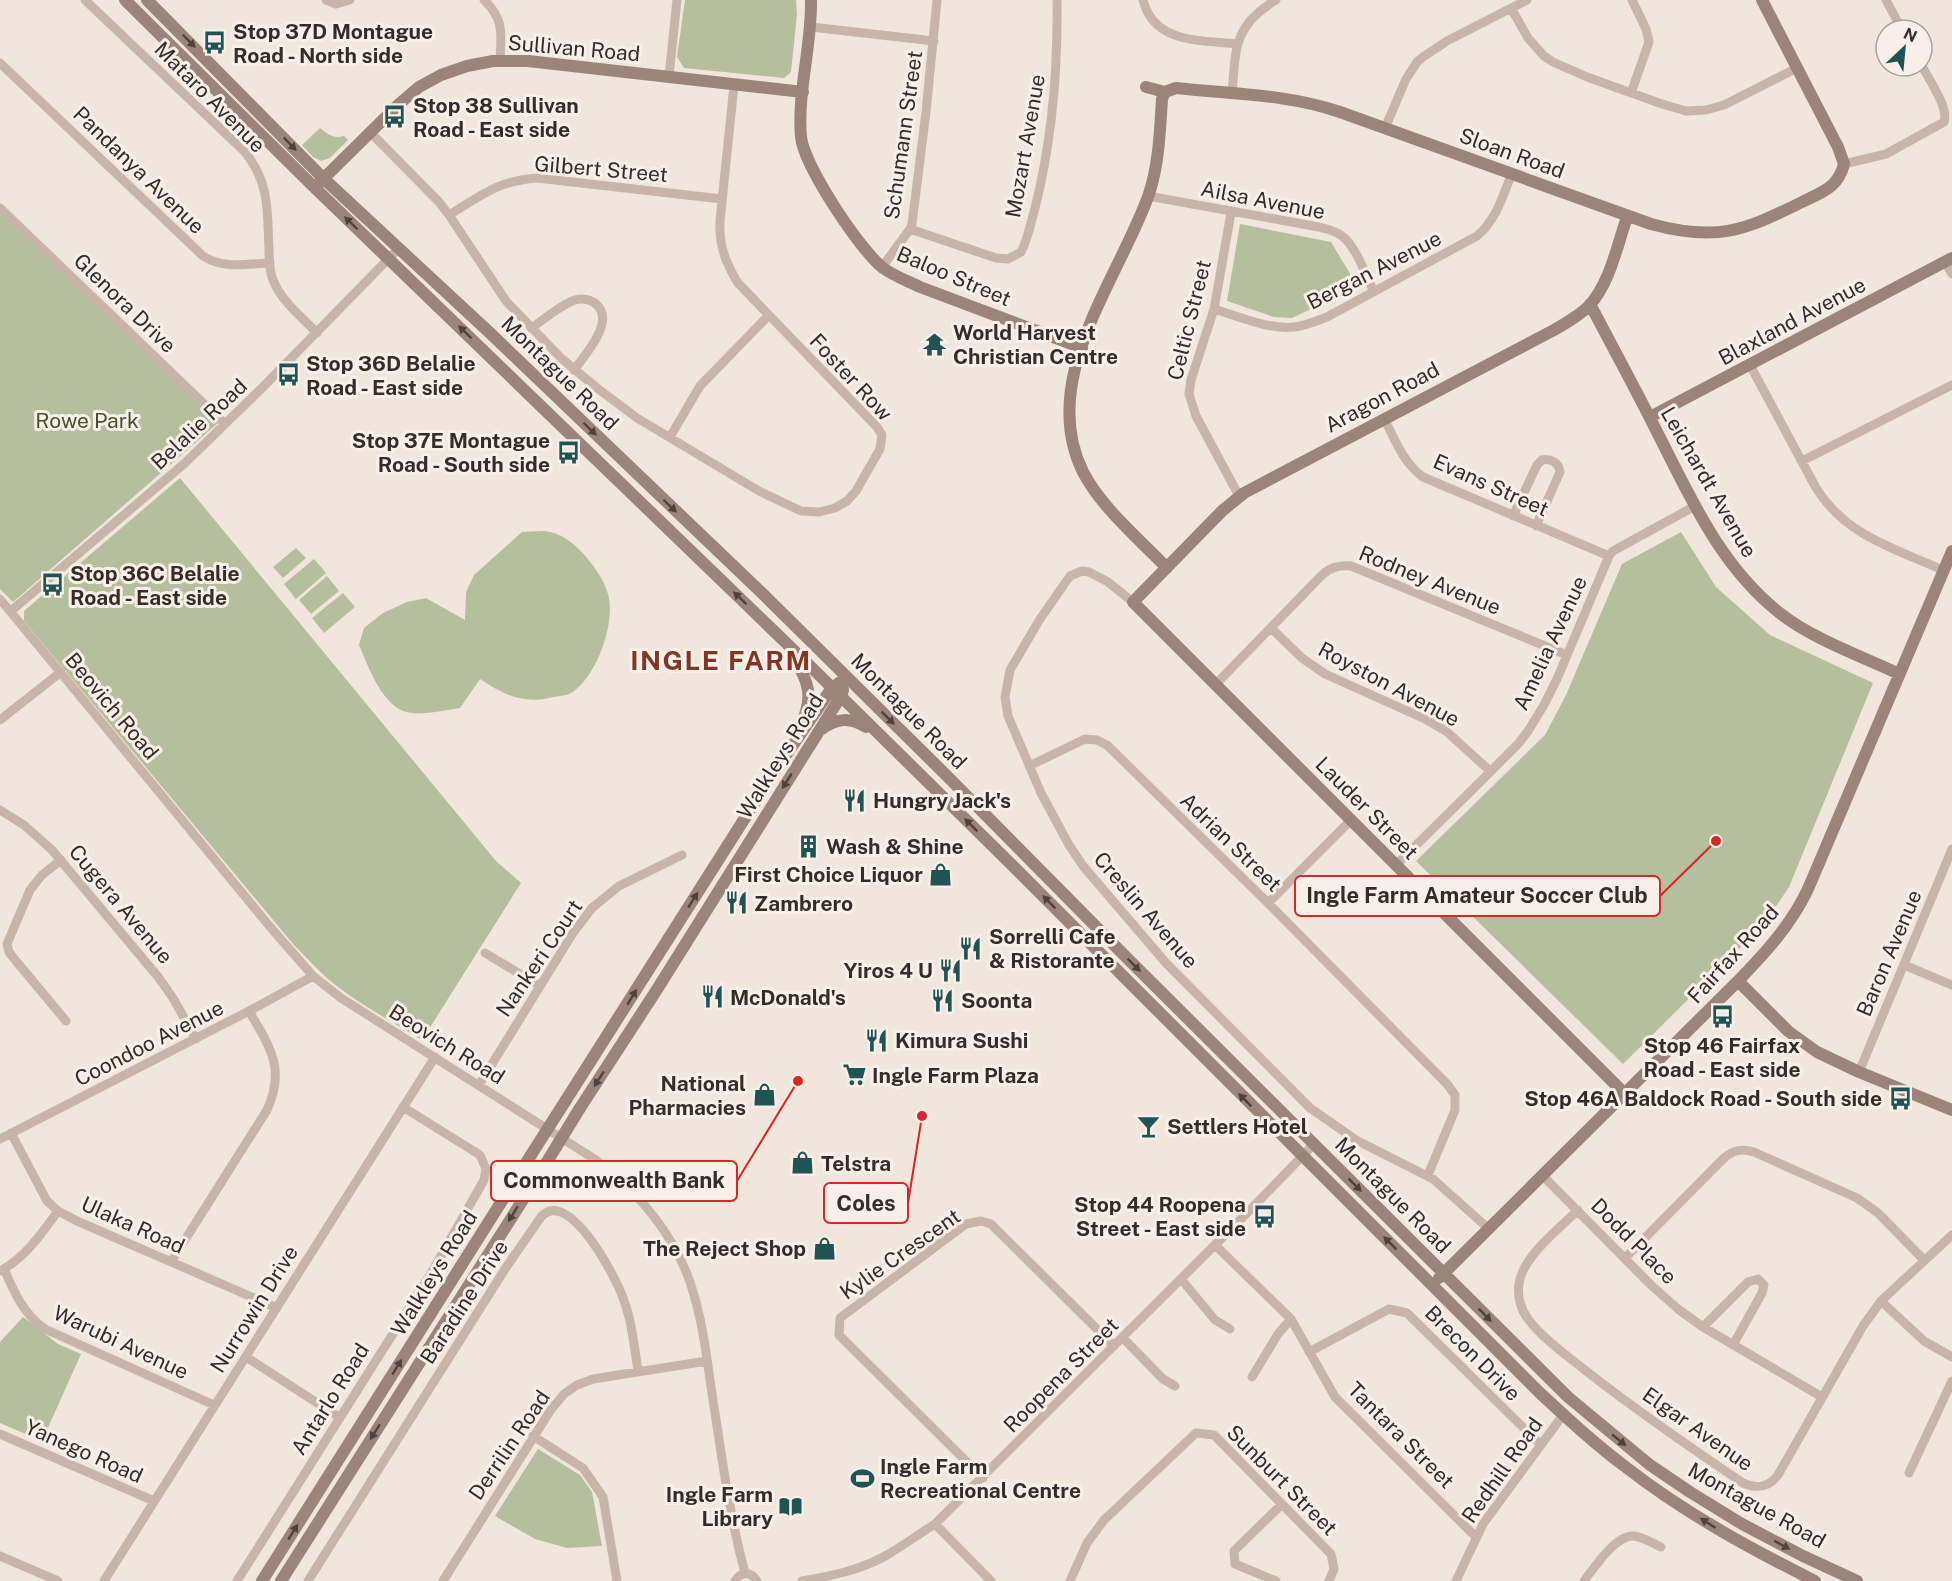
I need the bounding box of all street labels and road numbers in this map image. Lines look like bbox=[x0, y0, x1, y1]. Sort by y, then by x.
street label: Sullivan Road bbox=[507, 30, 641, 66]
street label: Mataro Avenue bbox=[149, 36, 271, 158]
street label: Schumann Street bbox=[879, 49, 927, 221]
street label: Mozart Avenue bbox=[1000, 72, 1050, 220]
street label: Pandanya Avenue bbox=[68, 101, 210, 239]
street label: Sloan Road bbox=[1456, 122, 1568, 184]
street label: Gilbert Street bbox=[533, 151, 669, 187]
street label: Ailsa Avenue bbox=[1199, 176, 1327, 224]
street label: Bergan Avenue bbox=[1303, 225, 1445, 315]
street label: Baloo Street bbox=[893, 241, 1015, 311]
street label: Glenora Drive bbox=[69, 248, 181, 358]
street label: Celtic Street bbox=[1162, 257, 1216, 383]
street label: Blaxland Avenue bbox=[1714, 272, 1870, 370]
street label: Montague Road bbox=[496, 311, 624, 435]
street label: Foster Row bbox=[805, 328, 897, 426]
street label: Aragon Road bbox=[1321, 356, 1443, 438]
street label: Belalie Road bbox=[146, 373, 252, 475]
street label: Leichardt Avenue bbox=[1656, 402, 1762, 562]
street label: Evans Street bbox=[1429, 448, 1553, 522]
street label: Rodney Avenue bbox=[1355, 540, 1505, 620]
street label: Amelia Avenue bbox=[1508, 572, 1592, 714]
street label: Royston Avenue bbox=[1314, 636, 1464, 732]
street label: Beovich Road bbox=[60, 648, 164, 764]
street label: Montague Road bbox=[846, 648, 972, 774]
street label: Walkleys Road bbox=[732, 689, 828, 823]
street label: Lauder Street bbox=[1311, 752, 1423, 864]
street label: Adrian Street bbox=[1175, 788, 1287, 896]
street label: Cugera Avenue bbox=[64, 839, 178, 969]
street label: Creslin Avenue bbox=[1089, 847, 1203, 973]
street label: Baron Avenue bbox=[1851, 886, 1927, 1020]
street label: Nankeri Court bbox=[491, 895, 587, 1021]
street label: Fairfax Road bbox=[1682, 900, 1784, 1008]
street label: Coondoo Avenue bbox=[70, 995, 228, 1091]
street label: Beovich Road bbox=[385, 998, 509, 1090]
street label: Montague Road bbox=[1330, 1132, 1456, 1258]
street label: Ulaka Road bbox=[77, 1191, 189, 1259]
street label: Dodd Place bbox=[1586, 1193, 1682, 1289]
street label: Kylie Crescent bbox=[835, 1203, 965, 1305]
street label: Walkleys Road bbox=[386, 1206, 482, 1340]
street label: Baradine Drive bbox=[415, 1235, 513, 1369]
street label: Nurrowin Drive bbox=[205, 1241, 303, 1377]
street label: Warubi Avenue bbox=[49, 1300, 193, 1384]
street label: Brecon Drive bbox=[1420, 1300, 1526, 1406]
street label: Roopena Street bbox=[998, 1312, 1124, 1438]
street label: Antarlo Road bbox=[286, 1339, 374, 1459]
street label: Tantara Street bbox=[1343, 1377, 1459, 1493]
street label: Elgar Avenue bbox=[1638, 1382, 1758, 1476]
street label: Derrilin Road bbox=[463, 1385, 555, 1505]
street label: Redhill Road bbox=[1456, 1412, 1548, 1528]
street label: Yanego Road bbox=[21, 1414, 147, 1488]
street label: Sunburt Street bbox=[1222, 1420, 1342, 1540]
street label: Montague Road bbox=[1684, 1457, 1830, 1553]

